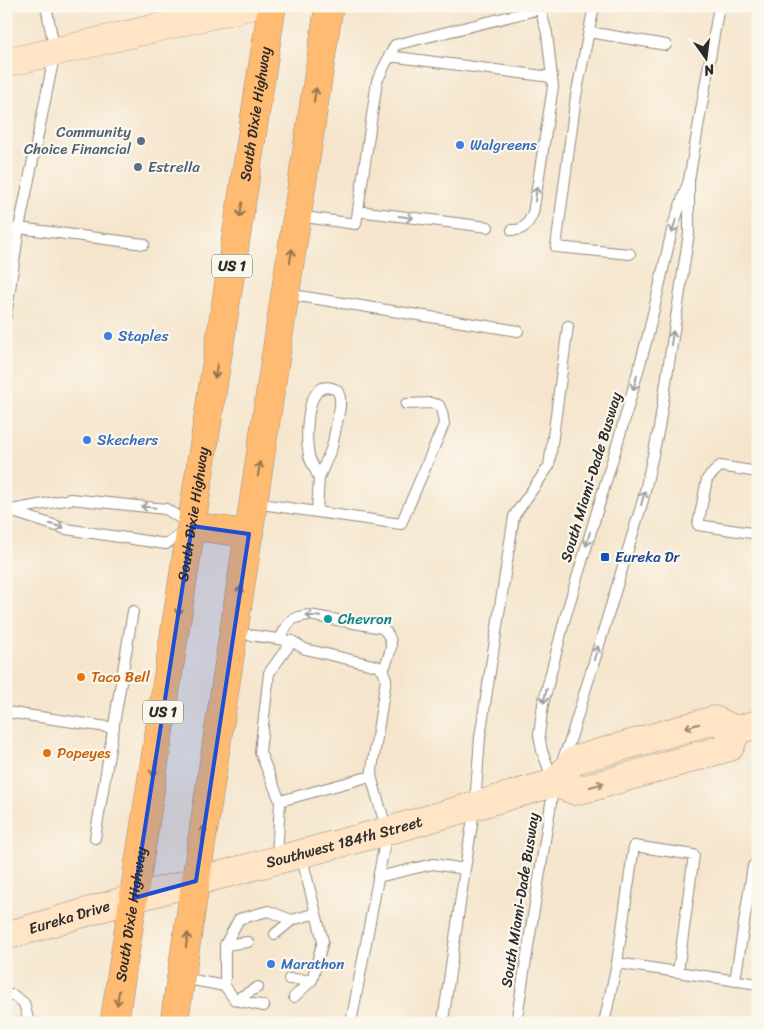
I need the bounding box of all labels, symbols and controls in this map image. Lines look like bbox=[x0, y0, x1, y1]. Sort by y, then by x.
north arrow bbox=[682, 32, 732, 82]
street label: South Dixie Highway bbox=[232, 45, 279, 183]
text: N bbox=[701, 57, 718, 84]
one-way arrow bbox=[311, 87, 321, 103]
place label: Community Choice Financial bbox=[24, 119, 132, 162]
place label: Walgreens bbox=[470, 132, 537, 158]
marker: Community Choice Financial bbox=[135, 135, 147, 147]
marker: Walgreens bbox=[454, 139, 466, 151]
place label: Estrella bbox=[148, 154, 200, 180]
marker: Estrella bbox=[132, 161, 144, 173]
one-way arrow bbox=[531, 187, 541, 203]
one-way arrow bbox=[235, 202, 245, 218]
one-way arrow bbox=[398, 212, 414, 222]
one-way arrow bbox=[669, 217, 678, 233]
one-way arrow bbox=[286, 248, 296, 264]
road number: US 1 bbox=[212, 255, 252, 278]
place label: Staples bbox=[118, 323, 168, 349]
marker: Staples bbox=[102, 330, 114, 342]
one-way arrow bbox=[668, 330, 678, 346]
one-way arrow bbox=[210, 362, 220, 378]
one-way arrow bbox=[629, 375, 639, 391]
street label: South Miami-Dade Busway bbox=[553, 389, 629, 565]
place label: Skechers bbox=[97, 427, 158, 453]
marker: Skechers bbox=[81, 434, 93, 446]
street label: South Dixie Highway bbox=[170, 445, 216, 583]
one-way arrow bbox=[254, 461, 264, 477]
one-way arrow bbox=[639, 490, 648, 506]
one-way arrow bbox=[140, 502, 156, 512]
one-way arrow bbox=[48, 521, 64, 531]
one-way arrow bbox=[583, 531, 593, 547]
place label: Eureka Dr bbox=[615, 544, 681, 570]
marker: Eureka Dr bbox=[599, 551, 611, 563]
one-way arrow bbox=[235, 585, 245, 601]
one-way arrow bbox=[174, 600, 184, 616]
place label: Chevron bbox=[338, 606, 392, 632]
one-way arrow bbox=[305, 611, 321, 621]
marker: Chevron bbox=[322, 613, 334, 625]
one-way arrow bbox=[591, 646, 601, 662]
place label: Taco Bell bbox=[91, 664, 151, 690]
marker: Taco Bell bbox=[75, 671, 87, 683]
one-way arrow bbox=[540, 687, 549, 703]
road number: US 1 bbox=[143, 700, 183, 724]
one-way arrow bbox=[684, 722, 700, 732]
place label: Popeyes bbox=[57, 740, 111, 766]
marker: Popeyes bbox=[41, 747, 53, 759]
one-way arrow bbox=[149, 761, 159, 777]
one-way arrow bbox=[588, 780, 604, 790]
street label: Southwest 184th Street bbox=[263, 808, 426, 876]
street label: South Miami-Dade Busway bbox=[493, 811, 547, 989]
one-way arrow bbox=[199, 825, 209, 841]
street label: South Dixie Highway bbox=[108, 845, 154, 983]
street label: Eureka Drive bbox=[25, 893, 113, 942]
one-way arrow bbox=[182, 932, 192, 948]
place label: Marathon bbox=[281, 951, 344, 977]
marker: Marathon bbox=[265, 958, 277, 970]
one-way arrow bbox=[113, 990, 123, 1006]

